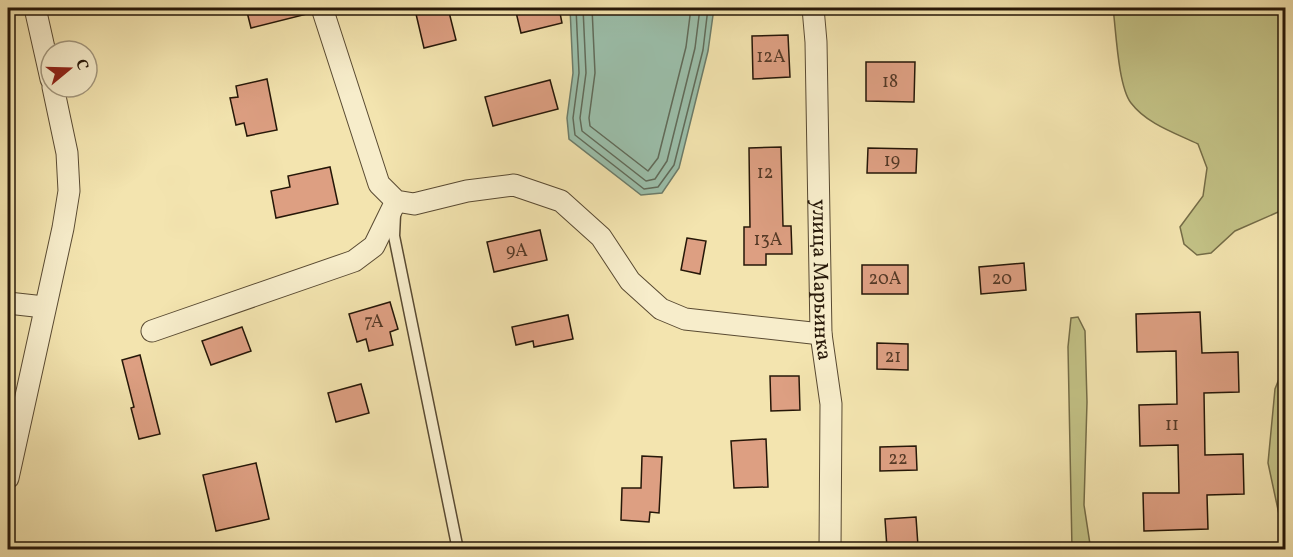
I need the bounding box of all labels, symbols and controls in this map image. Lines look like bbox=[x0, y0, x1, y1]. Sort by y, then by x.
north arrow bbox=[39, 39, 99, 99]
house number: 12А bbox=[756, 45, 786, 70]
text: С bbox=[69, 56, 93, 73]
house number: 18 bbox=[882, 70, 898, 95]
house number: 19 bbox=[884, 149, 900, 174]
house number: 12 bbox=[757, 161, 773, 186]
street label: улица Марьинка bbox=[804, 199, 839, 362]
house number: 13А bbox=[754, 228, 783, 253]
house number: 9А bbox=[506, 239, 528, 264]
house number: 20А bbox=[869, 267, 902, 292]
house number: 20 bbox=[992, 267, 1012, 292]
house number: 7А bbox=[364, 310, 384, 335]
house number: 21 bbox=[885, 345, 901, 370]
house number: 11 bbox=[1165, 413, 1179, 438]
house number: 22 bbox=[888, 447, 908, 472]

